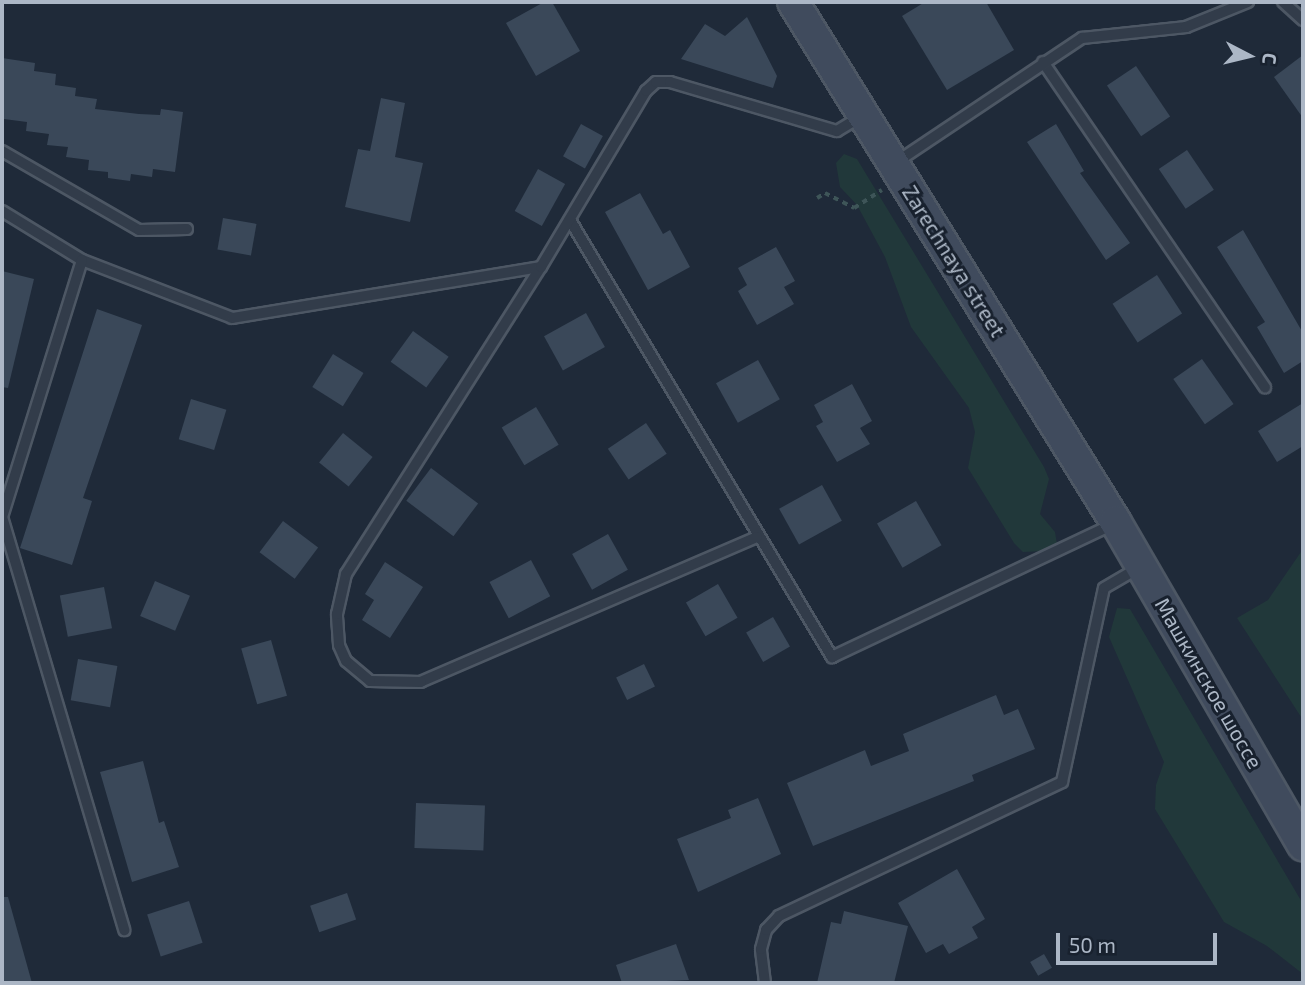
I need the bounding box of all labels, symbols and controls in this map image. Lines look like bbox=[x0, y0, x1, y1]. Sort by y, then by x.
north arrow bbox=[1214, 21, 1284, 91]
text: С bbox=[1258, 52, 1282, 66]
street label: Zarechnaya street bbox=[897, 181, 1011, 341]
street label: Машкинское шоссе bbox=[1150, 593, 1268, 773]
scale bar bbox=[1060, 918, 1221, 962]
text: 50 m bbox=[1069, 932, 1116, 957]

